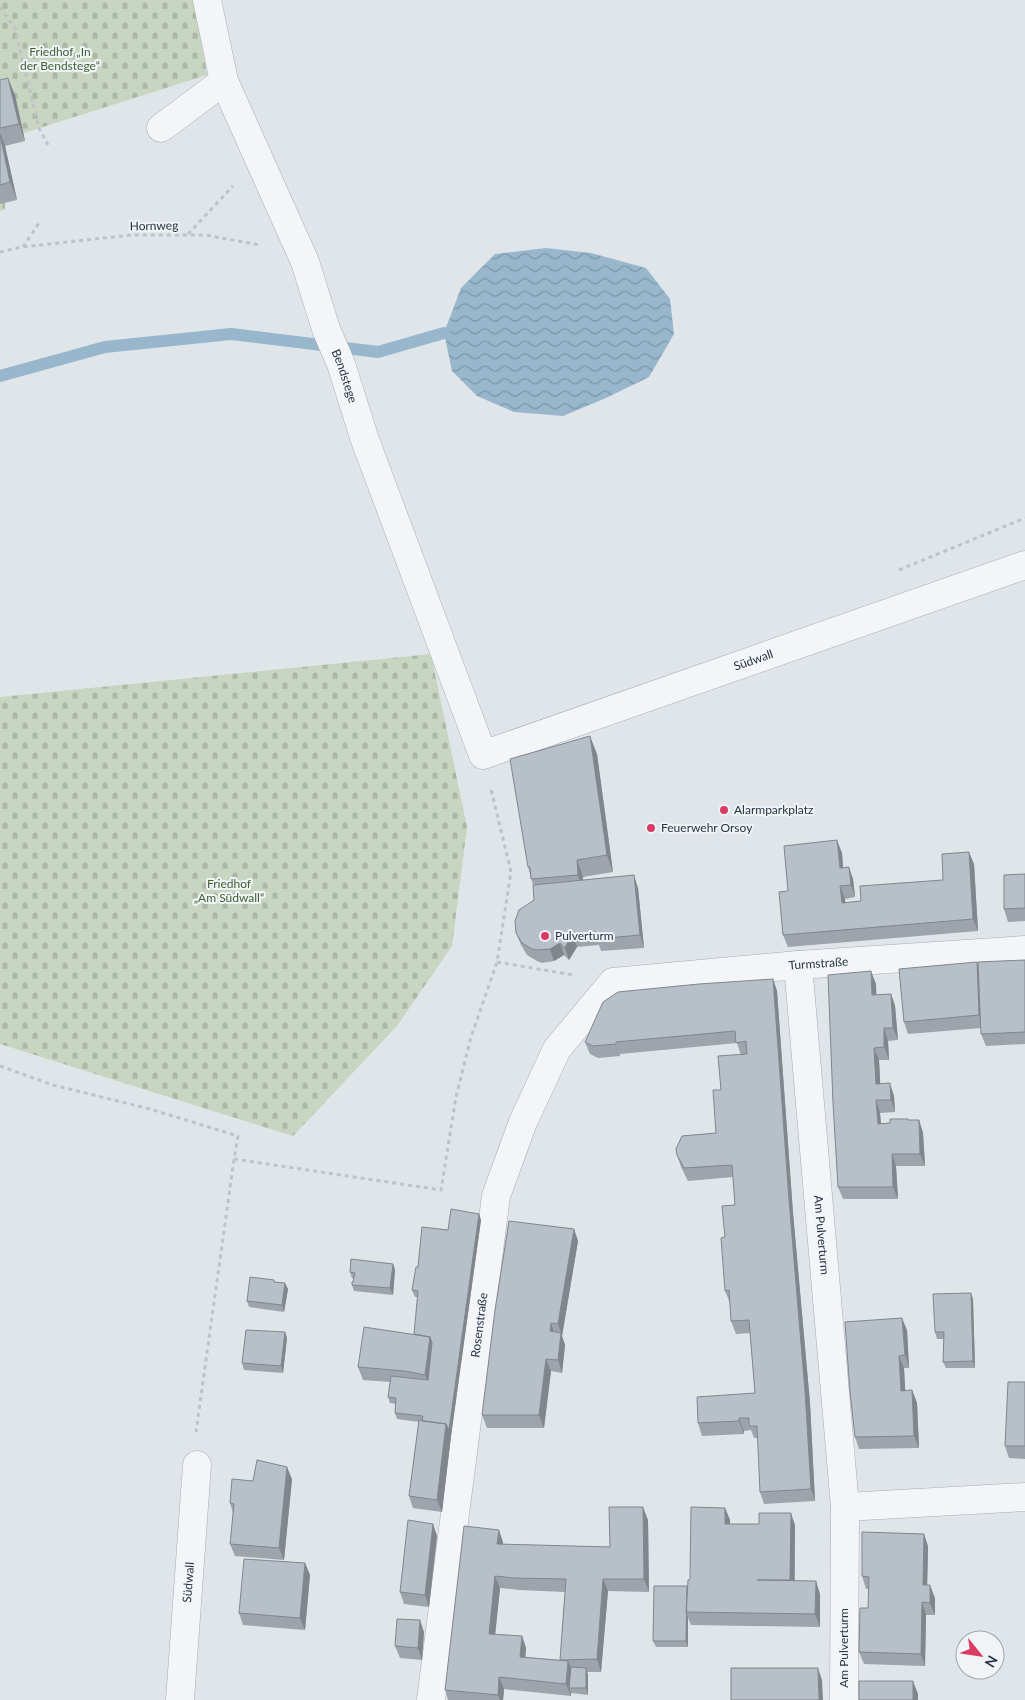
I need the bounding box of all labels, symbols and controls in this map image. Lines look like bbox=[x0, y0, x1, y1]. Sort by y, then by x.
park label: Friedhof „In der Bendstege“ bbox=[20, 44, 100, 73]
street label: Hornweg bbox=[129, 218, 178, 233]
street label: Bendstege bbox=[329, 347, 361, 405]
street label: Südwall bbox=[732, 646, 775, 674]
place label: Alarmparkplatz bbox=[734, 802, 814, 817]
marker: Alarmparkplatz bbox=[718, 804, 730, 816]
place label: Feuerwehr Orsoy bbox=[661, 820, 753, 835]
marker: Feuerwehr Orsoy bbox=[645, 822, 657, 834]
park label: Friedhof „Am Südwall“ bbox=[194, 876, 264, 905]
place label: Pulverturm bbox=[555, 928, 614, 943]
marker: Pulverturm bbox=[539, 930, 551, 942]
street label: Turmstraße bbox=[788, 954, 849, 973]
street label: Am Pulverturm bbox=[811, 1195, 833, 1275]
street label: Rosenstraße bbox=[467, 1292, 490, 1358]
street label: Südwall bbox=[179, 1561, 197, 1603]
street label: Am Pulverturm bbox=[836, 1608, 851, 1688]
north arrow bbox=[955, 1630, 1005, 1680]
text: N bbox=[982, 1653, 1002, 1671]

